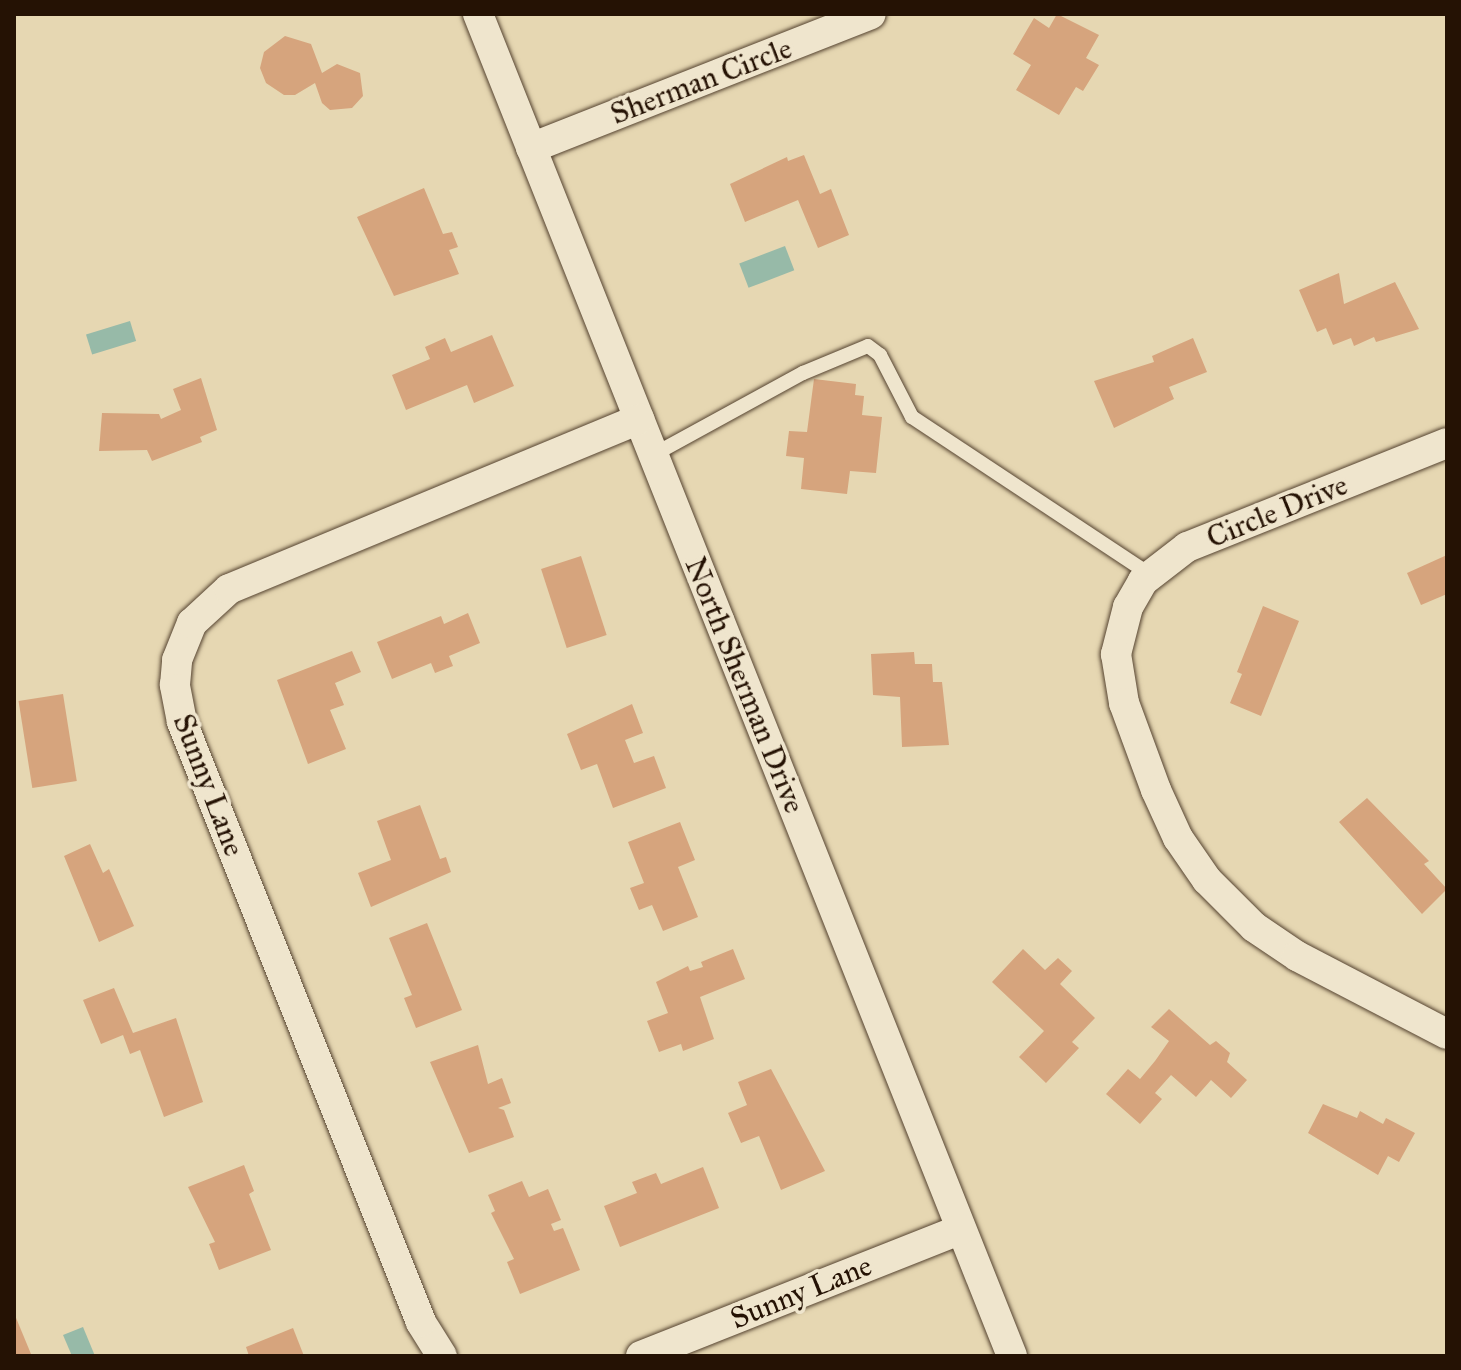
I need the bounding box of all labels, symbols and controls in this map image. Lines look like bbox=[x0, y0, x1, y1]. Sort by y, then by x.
street label: Sherman Circle bbox=[605, 30, 797, 132]
street label: Circle Drive bbox=[1201, 466, 1353, 556]
street label: North Sherman Drive bbox=[677, 552, 813, 818]
street label: Sunny Lane bbox=[165, 709, 253, 861]
street label: Sunny Lane bbox=[725, 1247, 877, 1337]

